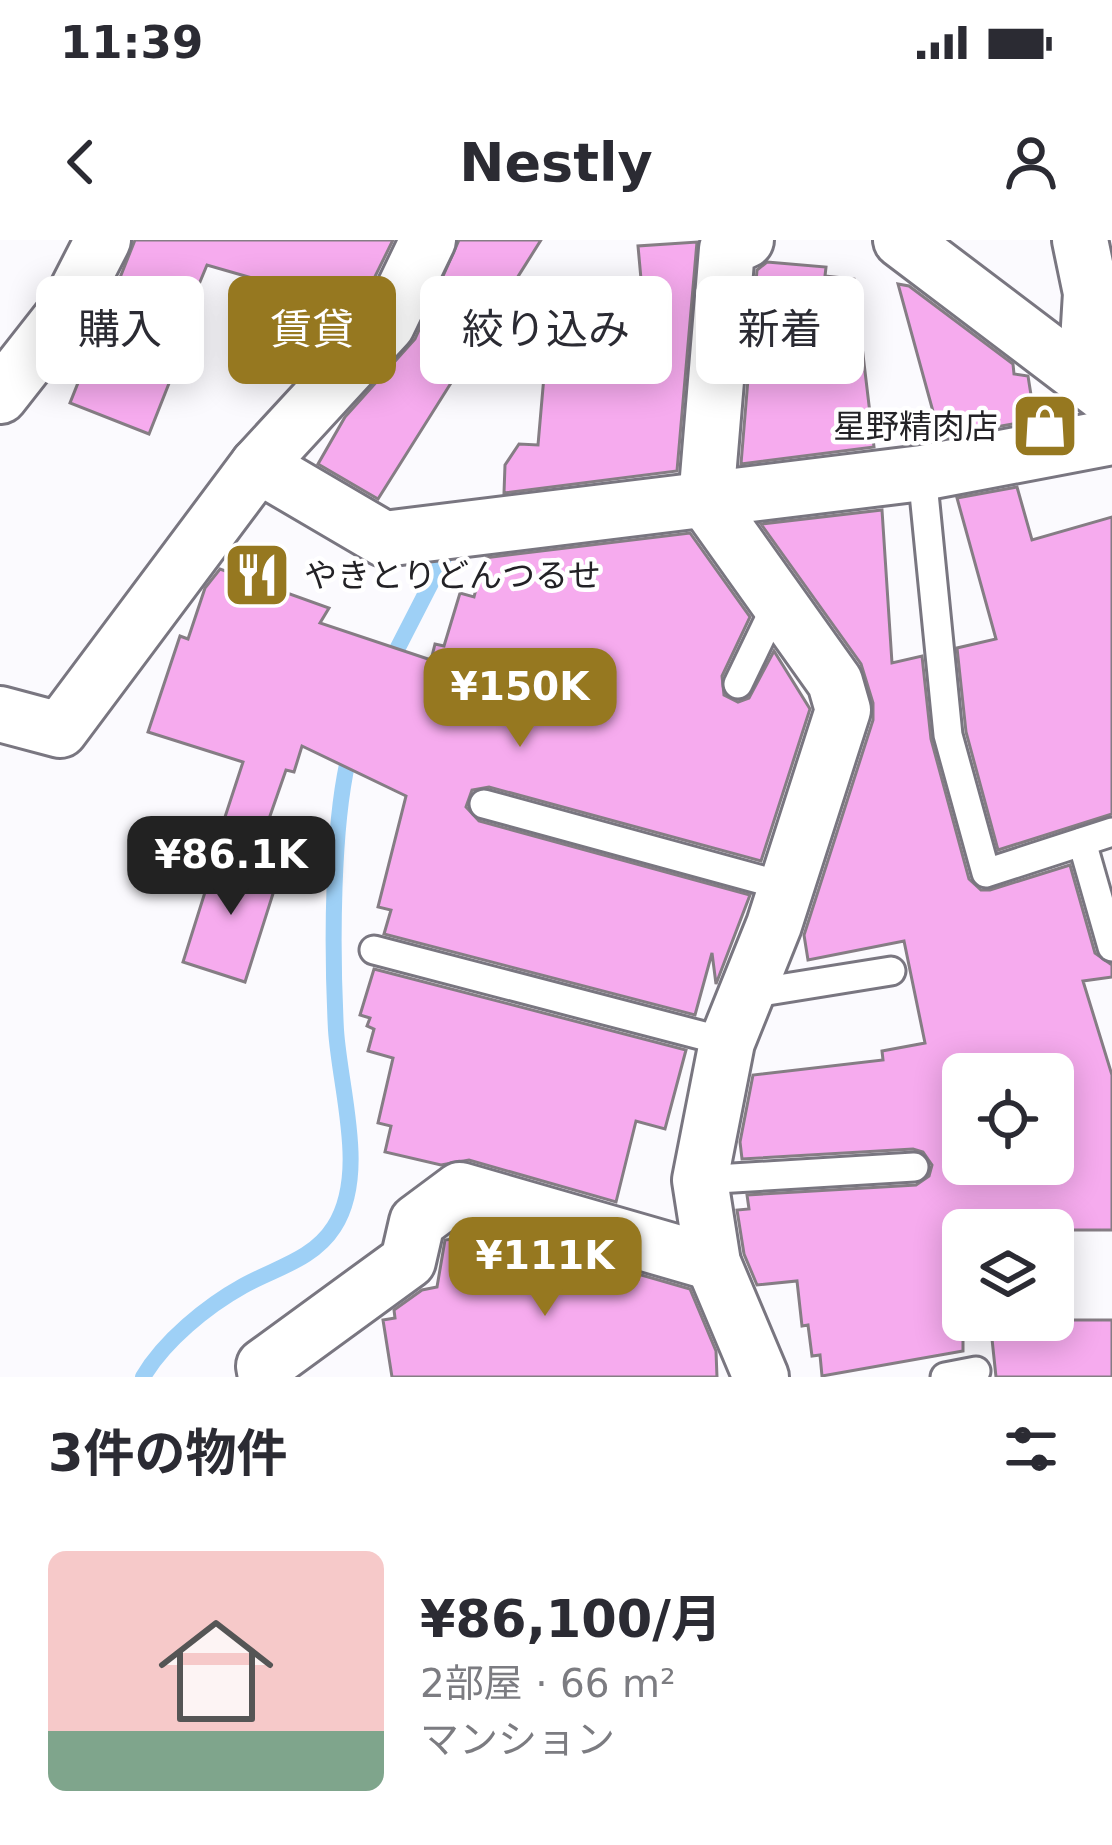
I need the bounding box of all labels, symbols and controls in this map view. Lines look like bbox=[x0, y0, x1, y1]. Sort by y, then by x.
text: 11:39 bbox=[60, 16, 203, 69]
icon: back bbox=[48, 129, 114, 195]
icon: person bbox=[998, 129, 1064, 195]
text: Nestly bbox=[459, 131, 653, 194]
chip: 購入 bbox=[36, 276, 204, 384]
chip: 賃貸 bbox=[228, 276, 396, 384]
chip: 絞り込み bbox=[420, 276, 672, 384]
chip: 新着 bbox=[696, 276, 864, 384]
shop icon: 星野精肉店 bbox=[1010, 391, 1080, 461]
place label: 星野精肉店 bbox=[833, 407, 998, 446]
restaurant icon: やきとりどんつるせ bbox=[222, 540, 292, 610]
place label: やきとりどんつるせ bbox=[304, 556, 601, 595]
pin: ¥150K bbox=[436, 648, 604, 750]
text: ¥150K bbox=[451, 664, 589, 709]
pin: ¥86.1K bbox=[133, 816, 329, 918]
text: ¥86.1K bbox=[154, 832, 308, 877]
map controls bbox=[942, 1053, 1074, 1341]
button: locate bbox=[942, 1053, 1074, 1185]
button: layers bbox=[942, 1209, 1074, 1341]
pin: ¥111K bbox=[461, 1217, 629, 1319]
text: ¥111K bbox=[476, 1233, 614, 1278]
icon: filters bbox=[998, 1416, 1064, 1482]
text: 3件の物件 bbox=[48, 1424, 288, 1483]
text: ¥86,100/月 bbox=[420, 1590, 722, 1649]
icon: home bbox=[144, 1599, 288, 1743]
text: 2部屋 · 66 m² bbox=[420, 1661, 676, 1706]
text: マンション bbox=[420, 1717, 615, 1762]

